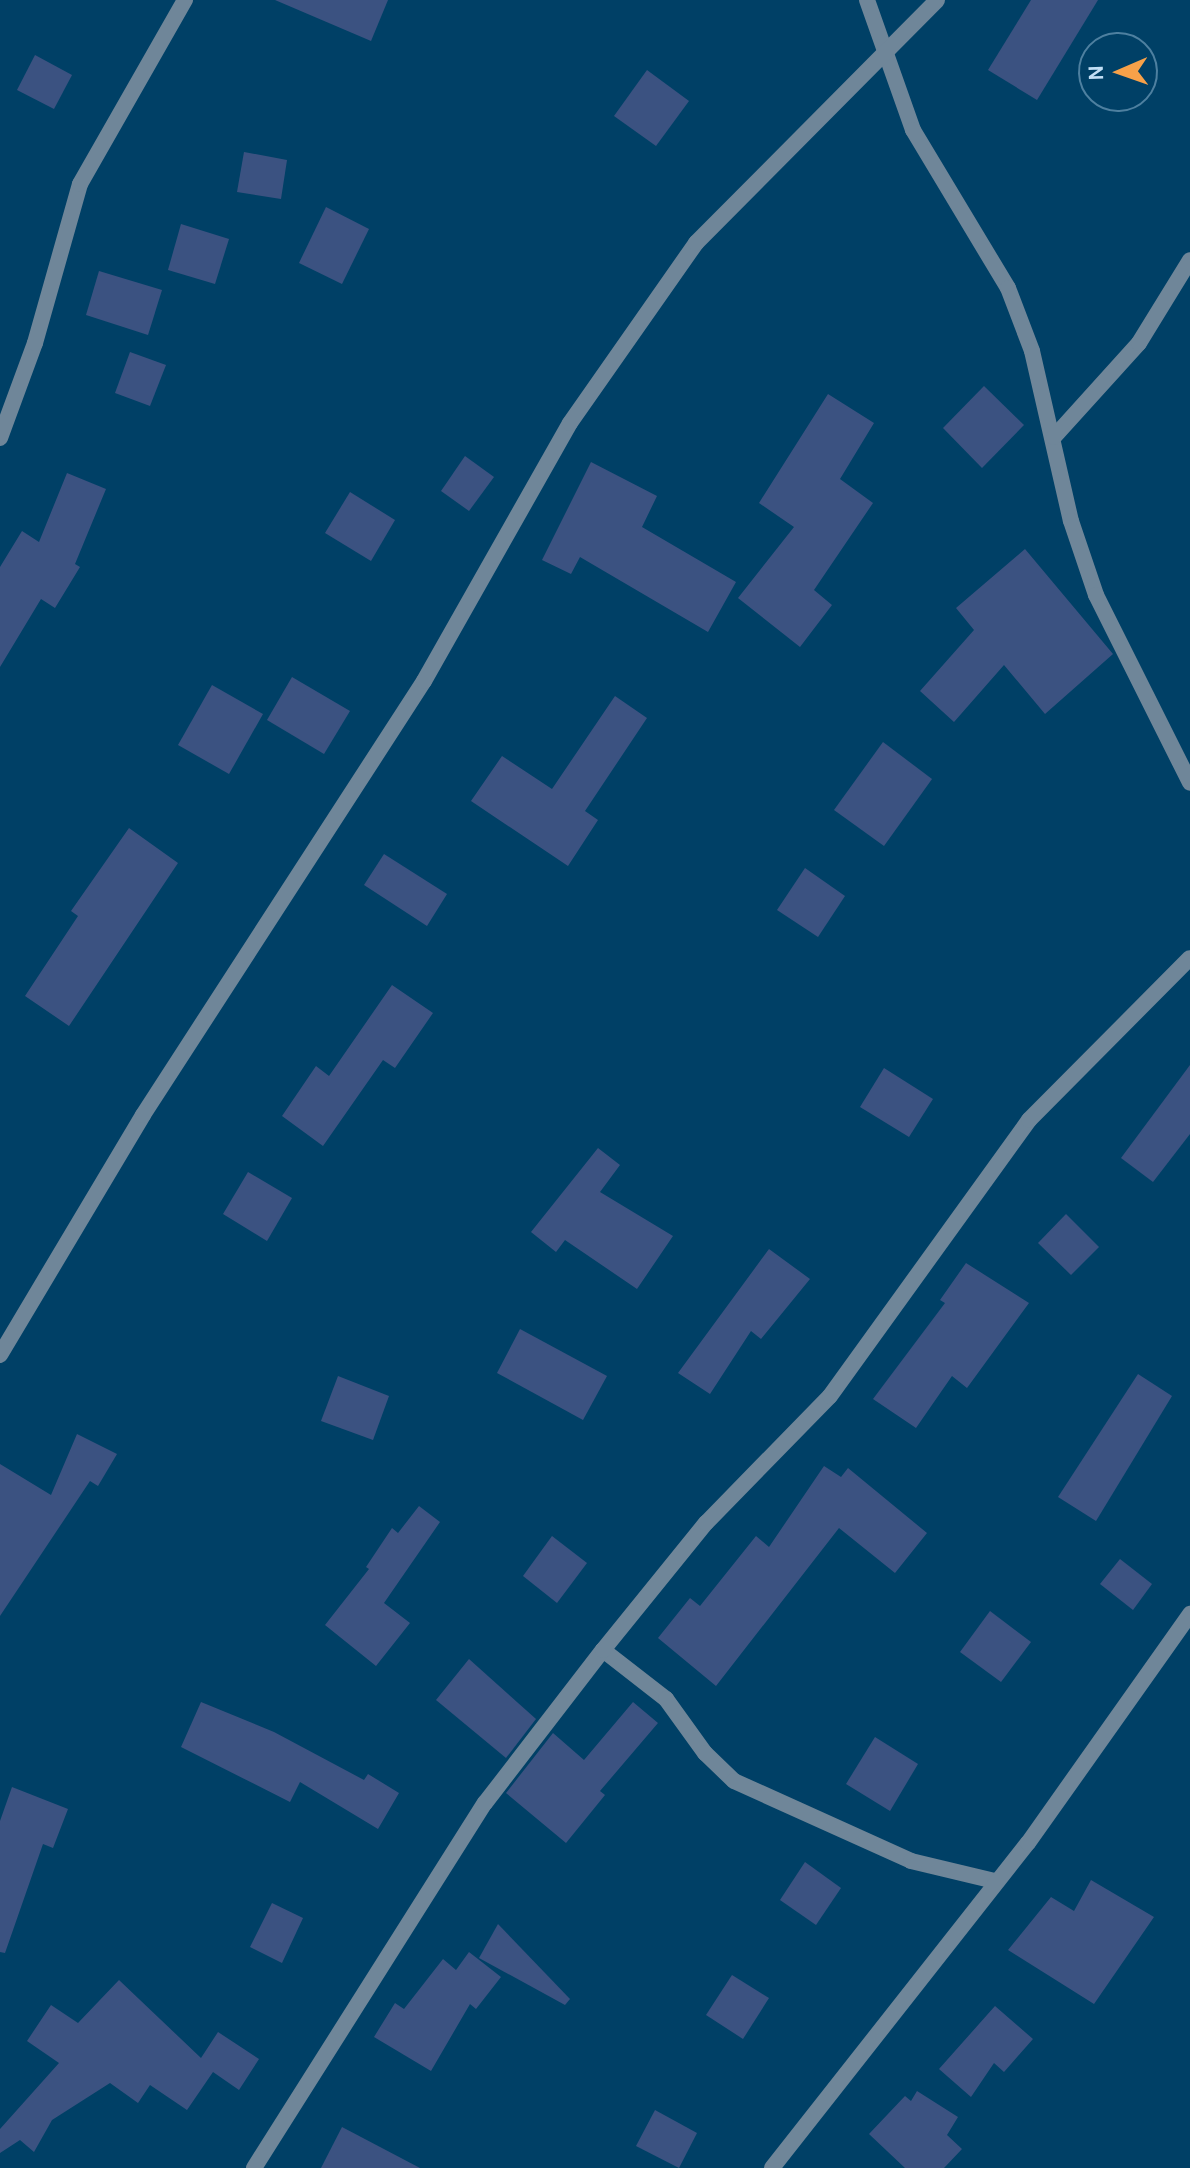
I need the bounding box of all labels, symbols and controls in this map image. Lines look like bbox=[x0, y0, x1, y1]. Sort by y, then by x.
north arrow bbox=[1078, 32, 1158, 112]
text: N bbox=[1083, 64, 1109, 81]

